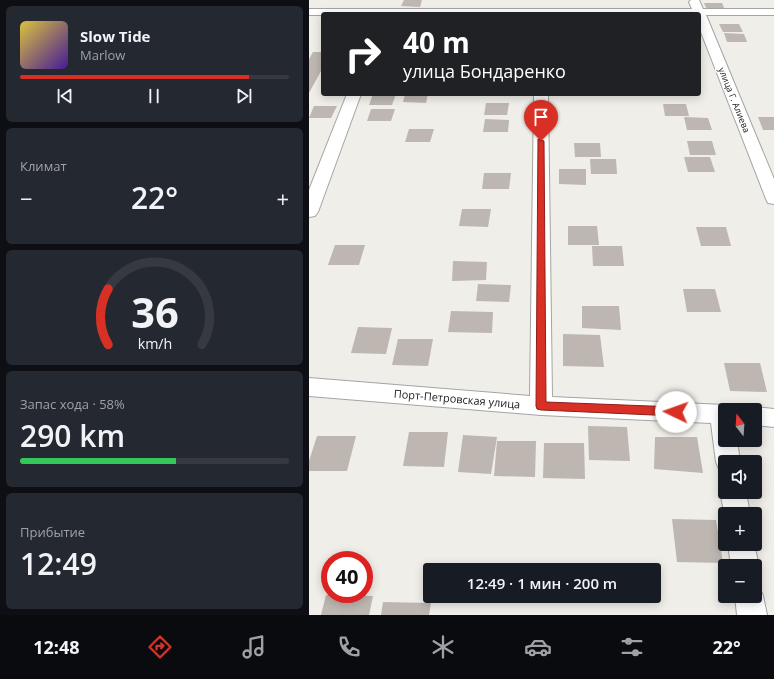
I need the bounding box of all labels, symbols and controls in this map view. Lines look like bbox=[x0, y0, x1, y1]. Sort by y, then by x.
text: 40 m bbox=[403, 23, 470, 61]
text: Slow Tide bbox=[80, 26, 150, 46]
icon: right bbox=[337, 28, 389, 80]
text: Marlow bbox=[80, 46, 125, 64]
text: улица Бондаренко bbox=[403, 59, 566, 83]
street label: улица Г. Алиева bbox=[715, 65, 754, 134]
icon: previous bbox=[54, 85, 76, 107]
icon: pause bbox=[143, 85, 165, 107]
icon: next bbox=[233, 85, 255, 107]
pin bbox=[524, 100, 558, 141]
icon: arrive bbox=[530, 106, 552, 128]
text: Климат bbox=[20, 157, 67, 175]
text: 22° bbox=[131, 177, 178, 218]
text: − bbox=[20, 183, 33, 213]
text: + bbox=[276, 183, 289, 213]
text: 36 bbox=[131, 284, 178, 340]
text: km/h bbox=[137, 334, 172, 353]
street label: Порт-Петровская улица bbox=[393, 385, 521, 412]
position arrow bbox=[655, 391, 697, 433]
text: Запас хода · 58% bbox=[20, 395, 125, 413]
north arrow bbox=[718, 403, 762, 447]
map controls bbox=[718, 403, 762, 603]
text: 290 km bbox=[20, 415, 125, 456]
button: sound bbox=[718, 455, 762, 499]
button: + bbox=[718, 507, 762, 551]
text: Прибытие bbox=[20, 523, 85, 541]
text: 12:49 bbox=[20, 543, 97, 584]
speed limit sign: 40 bbox=[321, 551, 373, 603]
button: − bbox=[718, 559, 762, 603]
text: 12:49 · 1 мин · 200 m bbox=[467, 573, 617, 593]
icon: directions bbox=[146, 633, 174, 661]
icon: music bbox=[240, 633, 268, 661]
icon: phone bbox=[335, 633, 363, 661]
icon: climate bbox=[429, 633, 457, 661]
icon: car bbox=[524, 633, 552, 661]
icon: filters bbox=[618, 633, 646, 661]
text: 12:48 bbox=[33, 635, 80, 659]
text: 22° bbox=[712, 635, 741, 659]

